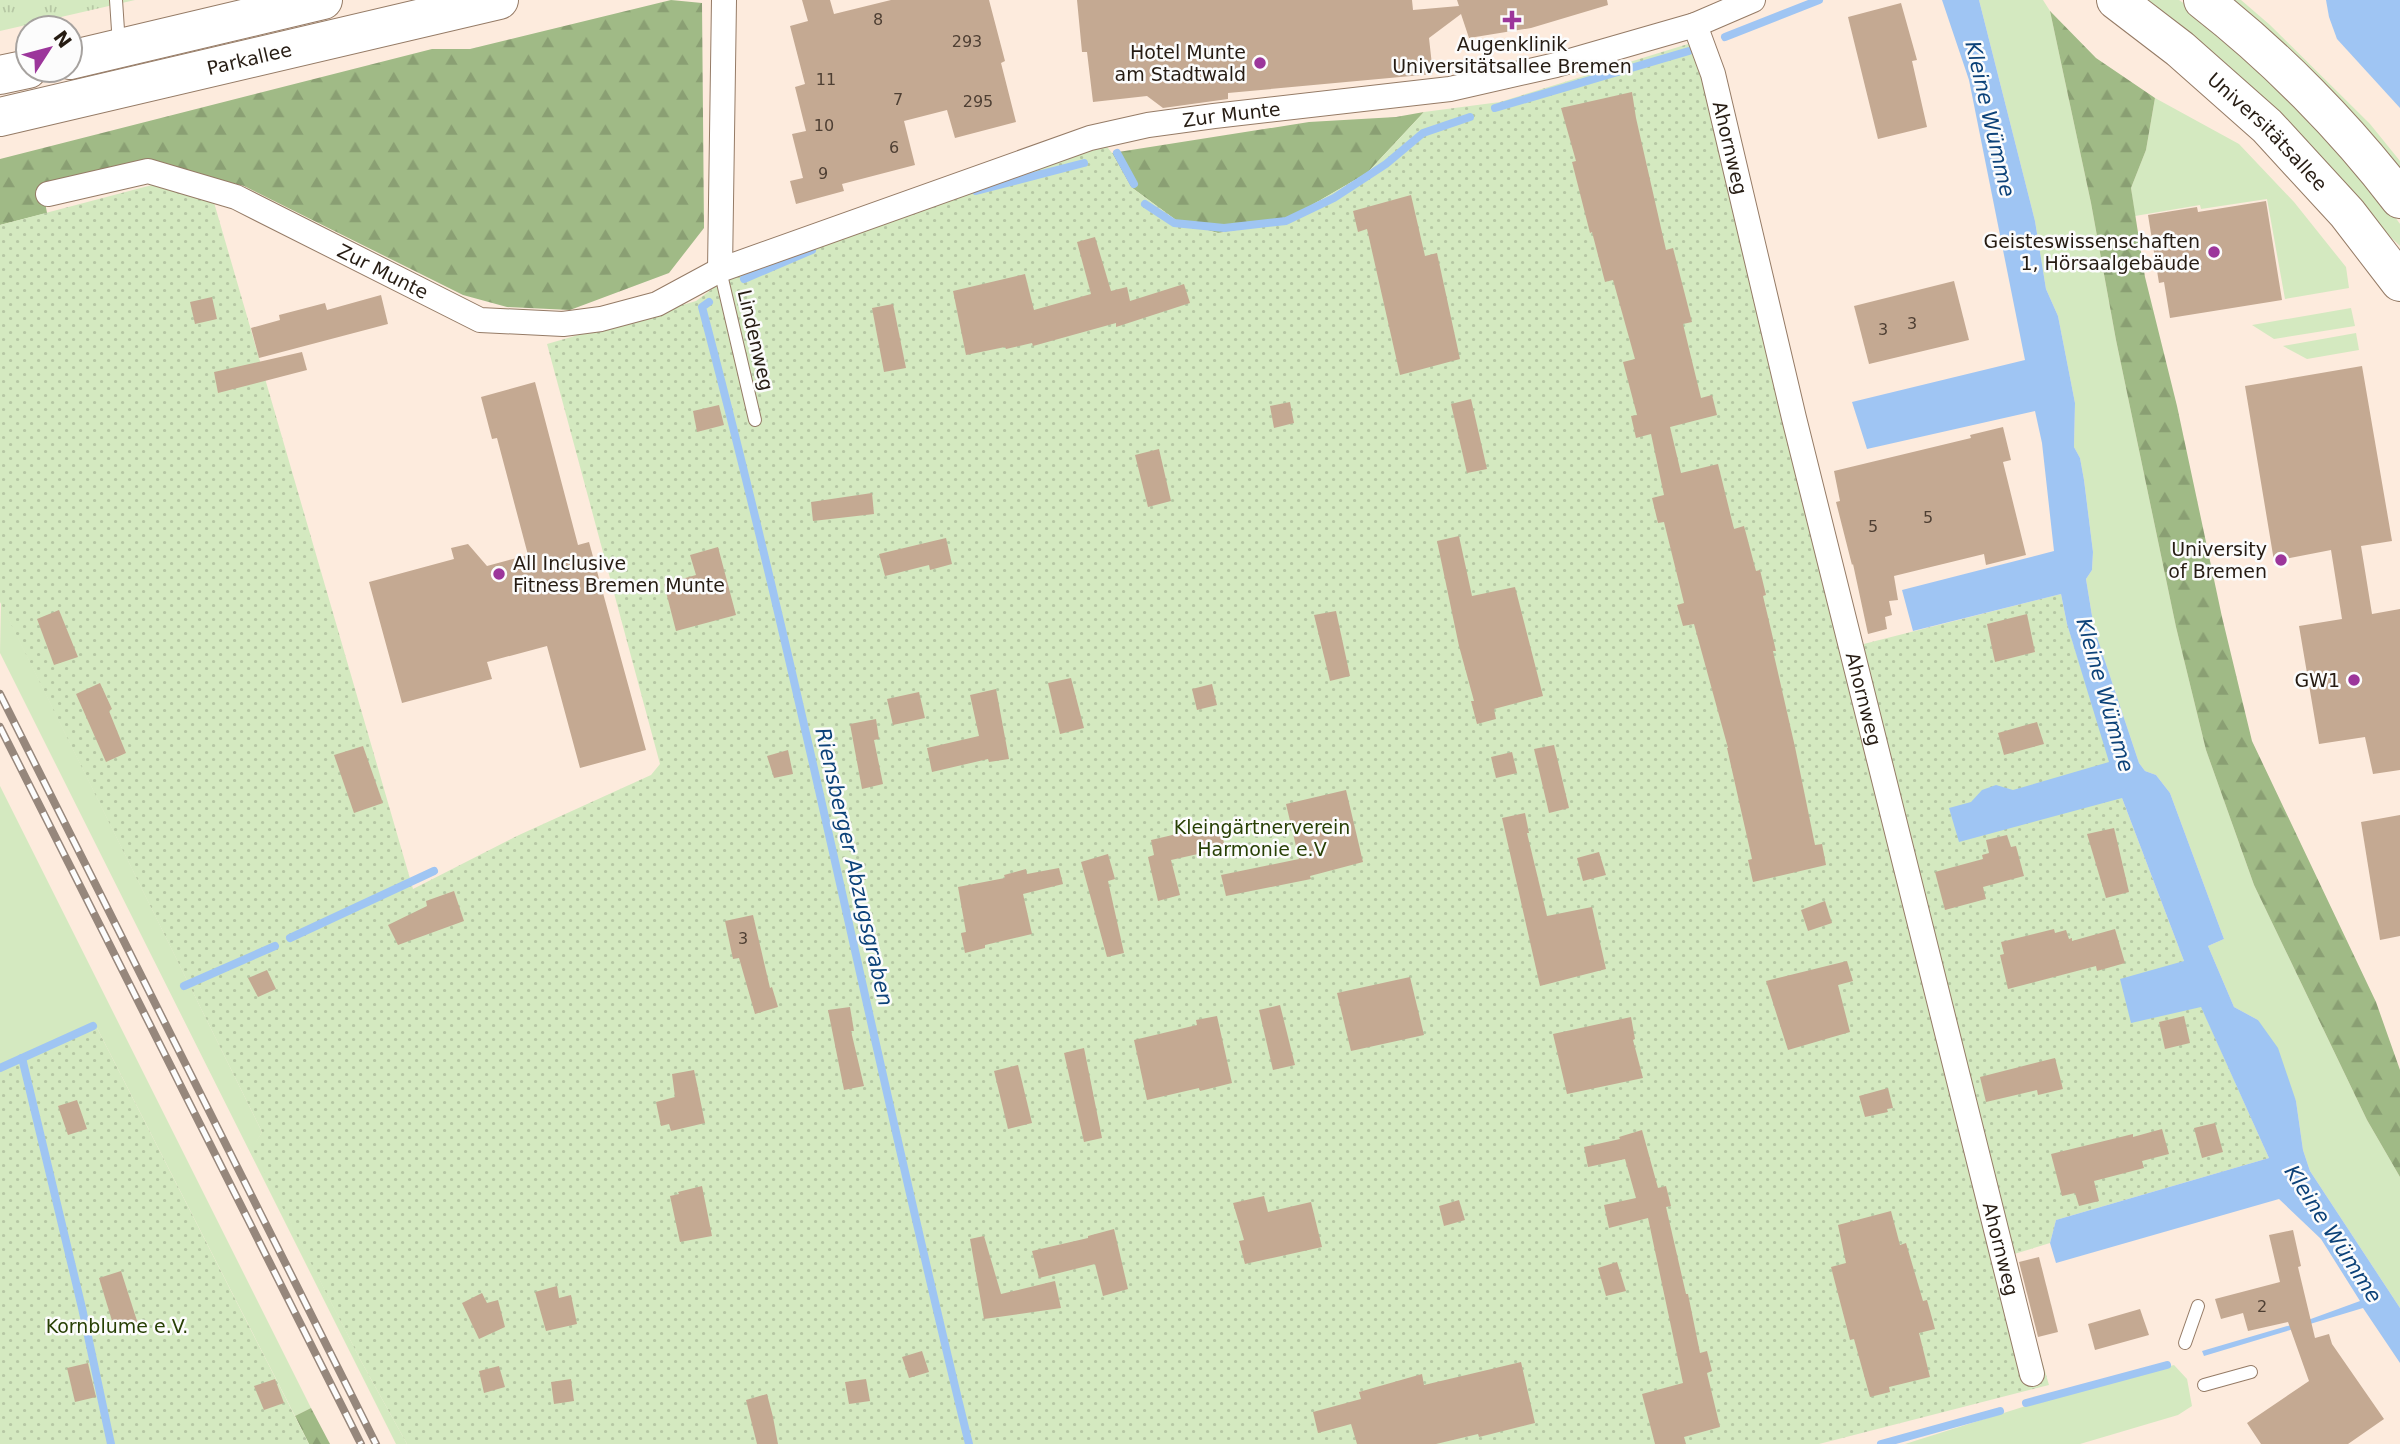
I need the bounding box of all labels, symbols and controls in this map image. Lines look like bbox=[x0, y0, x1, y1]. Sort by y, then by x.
house number: 8 bbox=[873, 10, 883, 29]
marker: Augenklinik Universitätsallee Bremen bbox=[1502, 10, 1522, 30]
north arrow bbox=[14, 14, 84, 84]
text: N bbox=[49, 26, 76, 52]
house number: 293 bbox=[952, 32, 982, 51]
place label: Augenklinik Universitätsallee Bremen bbox=[1392, 33, 1632, 77]
street label: Parkallee bbox=[205, 38, 294, 79]
water label: Kleine Wümme bbox=[1960, 39, 2020, 199]
place label: Hotel Munte am Stadtwald bbox=[1115, 41, 1246, 85]
marker: Hotel Munte am Stadtwald bbox=[1252, 55, 1268, 71]
street label: Universitätsallee bbox=[2203, 68, 2332, 195]
house number: 11 bbox=[816, 70, 836, 89]
house number: 7 bbox=[893, 90, 903, 109]
house number: 295 bbox=[963, 92, 993, 111]
street label: Zur Munte bbox=[1181, 97, 1282, 131]
street label: Ahornweg bbox=[1709, 99, 1752, 197]
house number: 10 bbox=[814, 116, 834, 135]
house number: 6 bbox=[889, 138, 899, 157]
house number: 9 bbox=[818, 164, 828, 183]
place label: Geisteswissenschaften 1, Hörsaalgebäude bbox=[1983, 230, 2200, 274]
street label: Zur Munte bbox=[334, 239, 432, 303]
marker: Geisteswissenschaften 1, Hörsaalgebäude bbox=[2206, 244, 2222, 260]
street label: Lindenweg bbox=[734, 287, 778, 393]
house number: 3 bbox=[1907, 314, 1917, 333]
house number: 3 bbox=[1878, 320, 1888, 339]
house number: 5 bbox=[1923, 508, 1933, 527]
house number: 5 bbox=[1868, 517, 1878, 536]
place label: University of Bremen bbox=[2168, 538, 2267, 582]
place label: All Inclusive Fitness Bremen Munte bbox=[513, 552, 725, 596]
marker: University of Bremen bbox=[2273, 552, 2289, 568]
marker: All Inclusive Fitness Bremen Munte bbox=[491, 566, 507, 582]
water label: Kleine Wümme bbox=[2072, 615, 2138, 775]
street label: Ahornweg bbox=[1842, 650, 1886, 748]
place label: GW1 bbox=[2294, 669, 2340, 691]
marker: GW1 bbox=[2346, 672, 2362, 688]
water label: Riensberger Abzugsgraben bbox=[810, 726, 898, 1008]
park label: Kleingärtnerverein Harmonie e.V bbox=[1174, 816, 1350, 860]
house number: 3 bbox=[738, 929, 748, 948]
water label: Kleine Wümme bbox=[2280, 1161, 2386, 1307]
street label: Ahornweg bbox=[1979, 1200, 2023, 1298]
house number: 2 bbox=[2257, 1297, 2267, 1316]
park label: Kornblume e.V. bbox=[46, 1315, 188, 1337]

